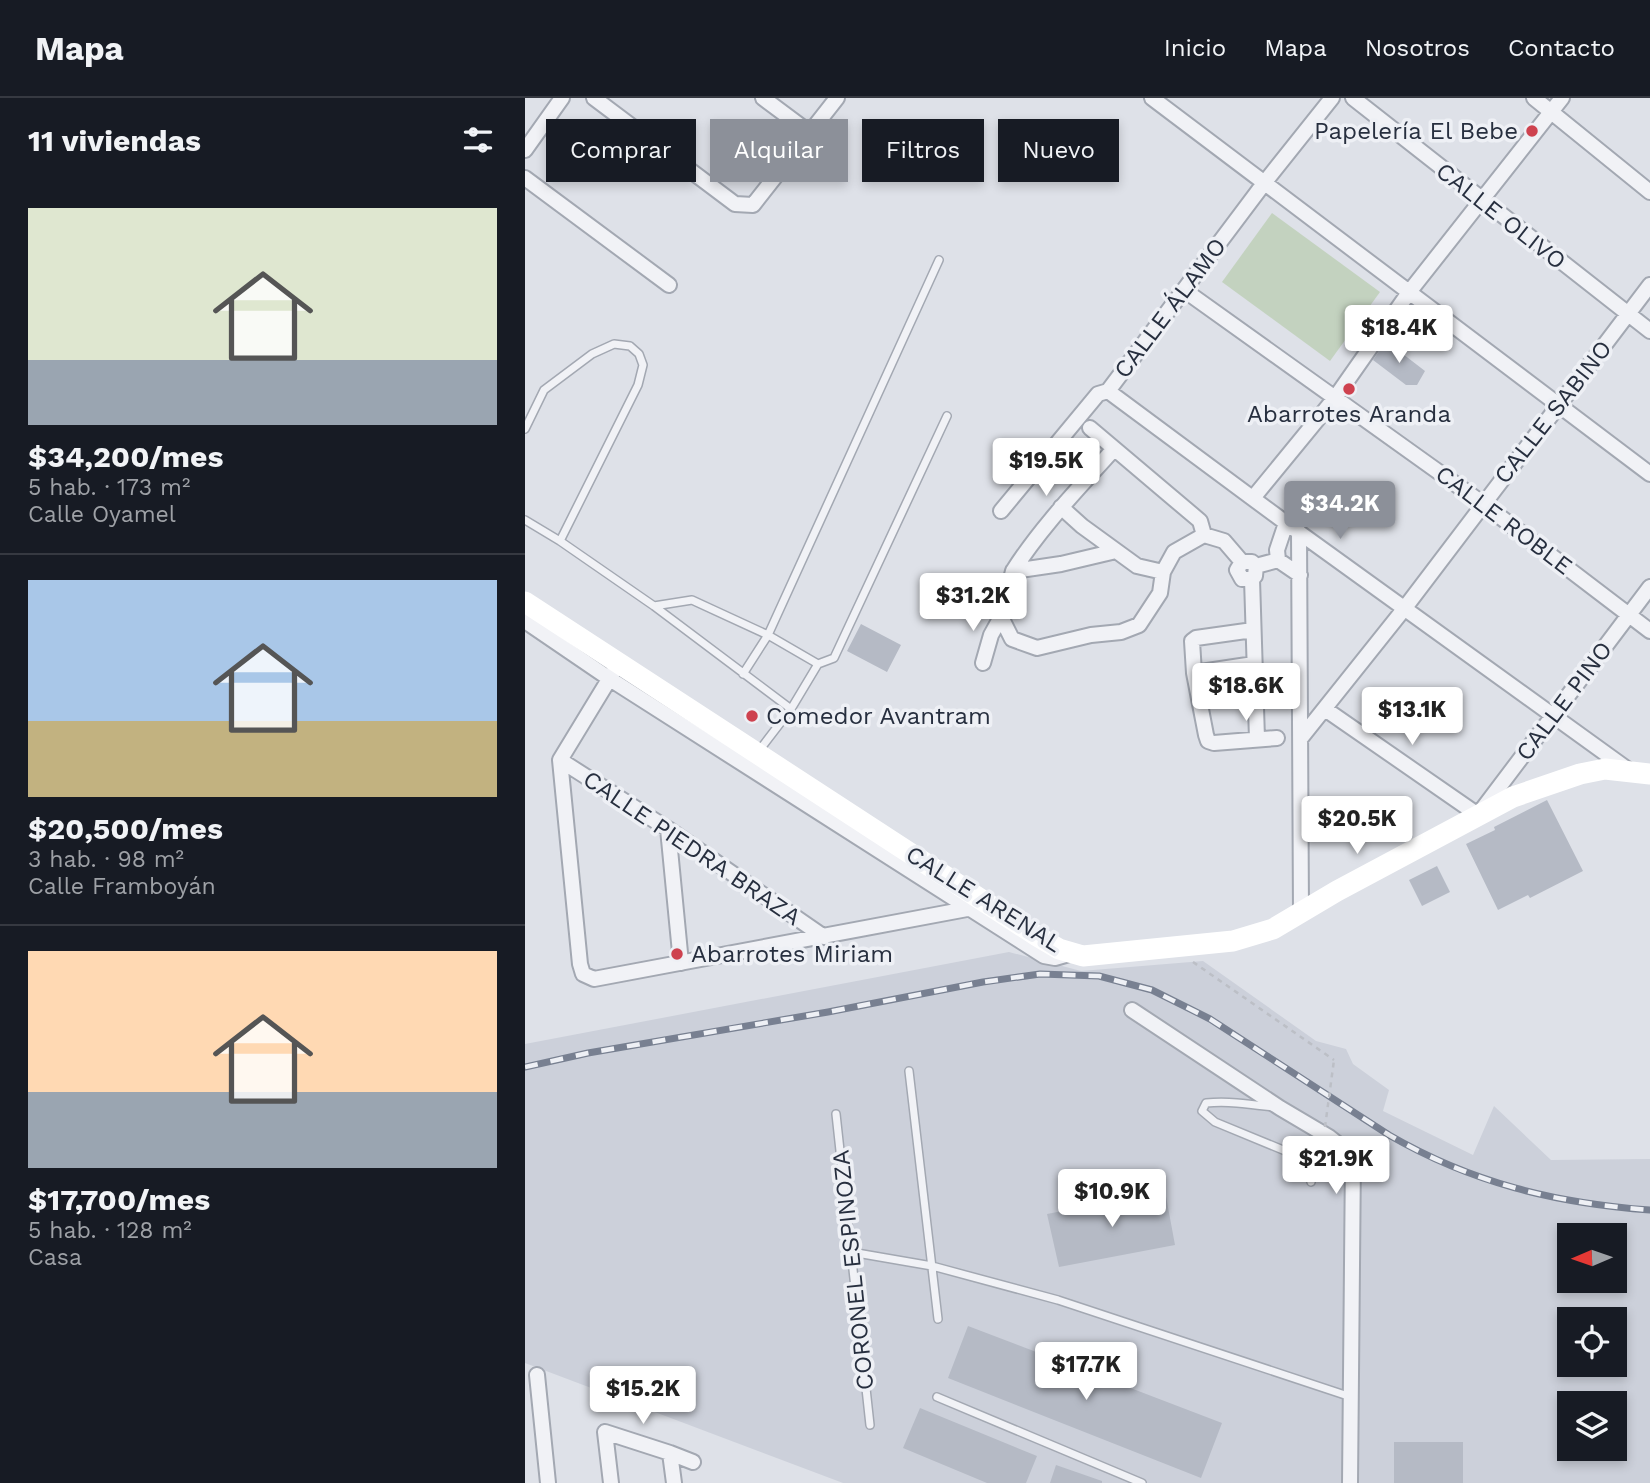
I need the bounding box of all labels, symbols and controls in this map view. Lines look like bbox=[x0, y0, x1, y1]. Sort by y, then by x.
text: Mapa bbox=[35, 29, 124, 68]
text: Inicio bbox=[1164, 34, 1226, 62]
text: Mapa bbox=[1264, 34, 1327, 62]
text: Nosotros bbox=[1365, 34, 1470, 62]
text: Contacto bbox=[1508, 34, 1615, 62]
place label: Papelería El Bebe bbox=[1314, 117, 1518, 145]
chip: Comprar bbox=[546, 119, 696, 182]
chip: Alquilar bbox=[710, 119, 848, 182]
chip: Filtros bbox=[862, 119, 984, 182]
chip: Nuevo bbox=[998, 119, 1119, 182]
icon: filters bbox=[459, 121, 497, 159]
text: 11 viviendas bbox=[28, 123, 201, 158]
marker: Papelería El Bebe bbox=[1524, 123, 1540, 139]
street label: CALLE OLIVO bbox=[1431, 157, 1571, 275]
street label: CALLE ÁLAMO bbox=[1108, 232, 1232, 384]
icon: home bbox=[200, 253, 326, 379]
pin: $18.4K bbox=[1342, 306, 1456, 365]
text: $18.4K bbox=[1361, 314, 1437, 341]
street label: CALLE SABINO bbox=[1488, 335, 1618, 489]
marker: Abarrotes Aranda bbox=[1341, 381, 1357, 397]
place label: Abarrotes Aranda bbox=[1247, 400, 1451, 428]
pin: $19.5K bbox=[989, 438, 1103, 498]
text: $34,200/mes bbox=[28, 439, 223, 474]
text: $19.5K bbox=[1009, 447, 1083, 474]
street label: CALLE ROBLE bbox=[1430, 460, 1578, 580]
text: 5 hab. · 173 m² bbox=[28, 474, 190, 501]
pin: $34.2K bbox=[1283, 482, 1397, 541]
text: $34.2K bbox=[1300, 490, 1380, 517]
text: Calle Oyamel bbox=[28, 501, 176, 528]
pin: $31.2K bbox=[916, 574, 1030, 633]
text: $31.2K bbox=[936, 582, 1010, 609]
icon: home bbox=[200, 625, 326, 751]
street label: CALLE PINO bbox=[1510, 636, 1618, 766]
pin: $18.6K bbox=[1189, 664, 1303, 723]
text: $18.6K bbox=[1208, 672, 1284, 699]
pin: $13.1K bbox=[1355, 688, 1469, 747]
text: $13.1K bbox=[1378, 696, 1446, 723]
place label: Comedor Avantram bbox=[766, 702, 991, 730]
marker: Comedor Avantram bbox=[744, 708, 760, 724]
street label: CALLE PIEDRA BRAZA bbox=[578, 765, 806, 931]
pin: $20.5K bbox=[1300, 796, 1414, 856]
text: $20.5K bbox=[1317, 805, 1397, 832]
text: $20,500/mes bbox=[28, 811, 223, 846]
street label: CALLE ARENAL bbox=[901, 840, 1067, 958]
text: 3 hab. · 98 m² bbox=[28, 846, 184, 873]
text: Calle Framboyán bbox=[28, 873, 216, 900]
place label: Abarrotes Miriam bbox=[691, 940, 893, 968]
marker: Abarrotes Miriam bbox=[669, 946, 685, 962]
icon: home bbox=[200, 996, 326, 1122]
pin: $21.9K bbox=[1279, 1136, 1393, 1196]
text: $21.9K bbox=[1298, 1145, 1374, 1172]
street label: CORONEL ESPINOZA bbox=[826, 1148, 880, 1392]
pin: $10.9K bbox=[1055, 1170, 1169, 1229]
text: $10.9K bbox=[1074, 1178, 1150, 1205]
text: $17,700/mes bbox=[28, 1182, 210, 1217]
text: 5 hab. · 128 m² bbox=[28, 1217, 192, 1244]
north arrow bbox=[1557, 1223, 1627, 1293]
map controls bbox=[1557, 1223, 1627, 1461]
text: Casa bbox=[28, 1244, 82, 1271]
button: locate bbox=[1557, 1307, 1627, 1377]
pin: $17.7K bbox=[1029, 1342, 1143, 1402]
text: $17.7K bbox=[1051, 1351, 1121, 1378]
pin: $15.2K bbox=[586, 1366, 700, 1426]
text: $15.2K bbox=[606, 1375, 680, 1402]
button: layers bbox=[1557, 1391, 1627, 1461]

